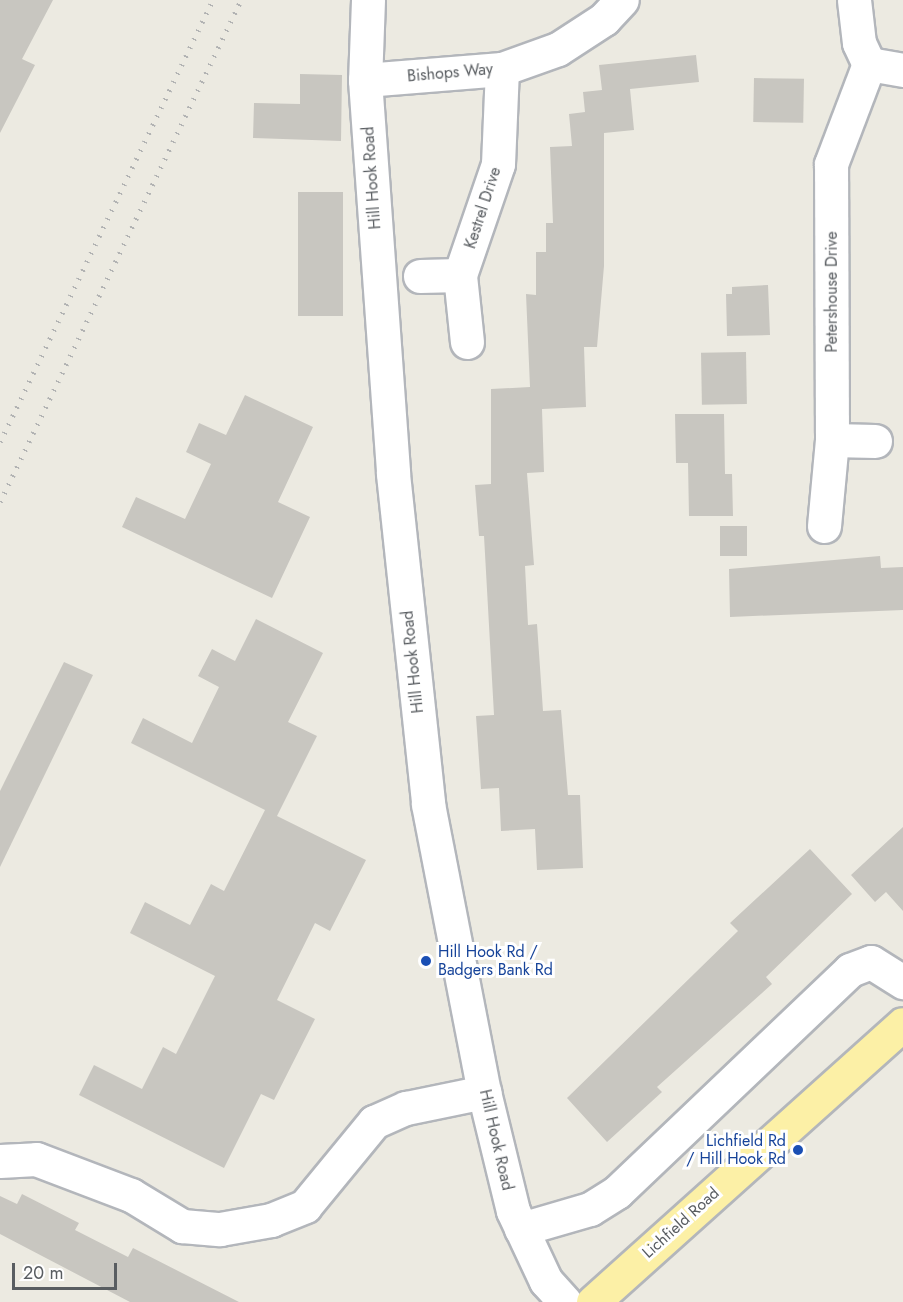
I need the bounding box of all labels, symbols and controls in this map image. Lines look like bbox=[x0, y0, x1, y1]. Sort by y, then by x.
street label: Bishops Way bbox=[406, 60, 494, 86]
street label: Hill Hook Road bbox=[359, 126, 385, 230]
street label: Kestrel Drive bbox=[461, 165, 505, 251]
street label: Petershouse Drive bbox=[822, 231, 842, 353]
street label: Hill Hook Road bbox=[398, 610, 428, 714]
place label: Hill Hook Rd / Badgers Bank Rd bbox=[438, 942, 553, 980]
marker: Hill Hook Rd / Badgers Bank Rd bbox=[419, 954, 433, 968]
street label: Hill Hook Road bbox=[475, 1088, 517, 1192]
place label: Lichfield Rd / Hill Hook Rd bbox=[686, 1131, 786, 1169]
marker: Lichfield Rd / Hill Hook Rd bbox=[791, 1143, 805, 1157]
street label: Lichfield Road bbox=[639, 1184, 723, 1262]
scale bar bbox=[15, 1251, 120, 1289]
text: 20 m bbox=[23, 1260, 63, 1286]

